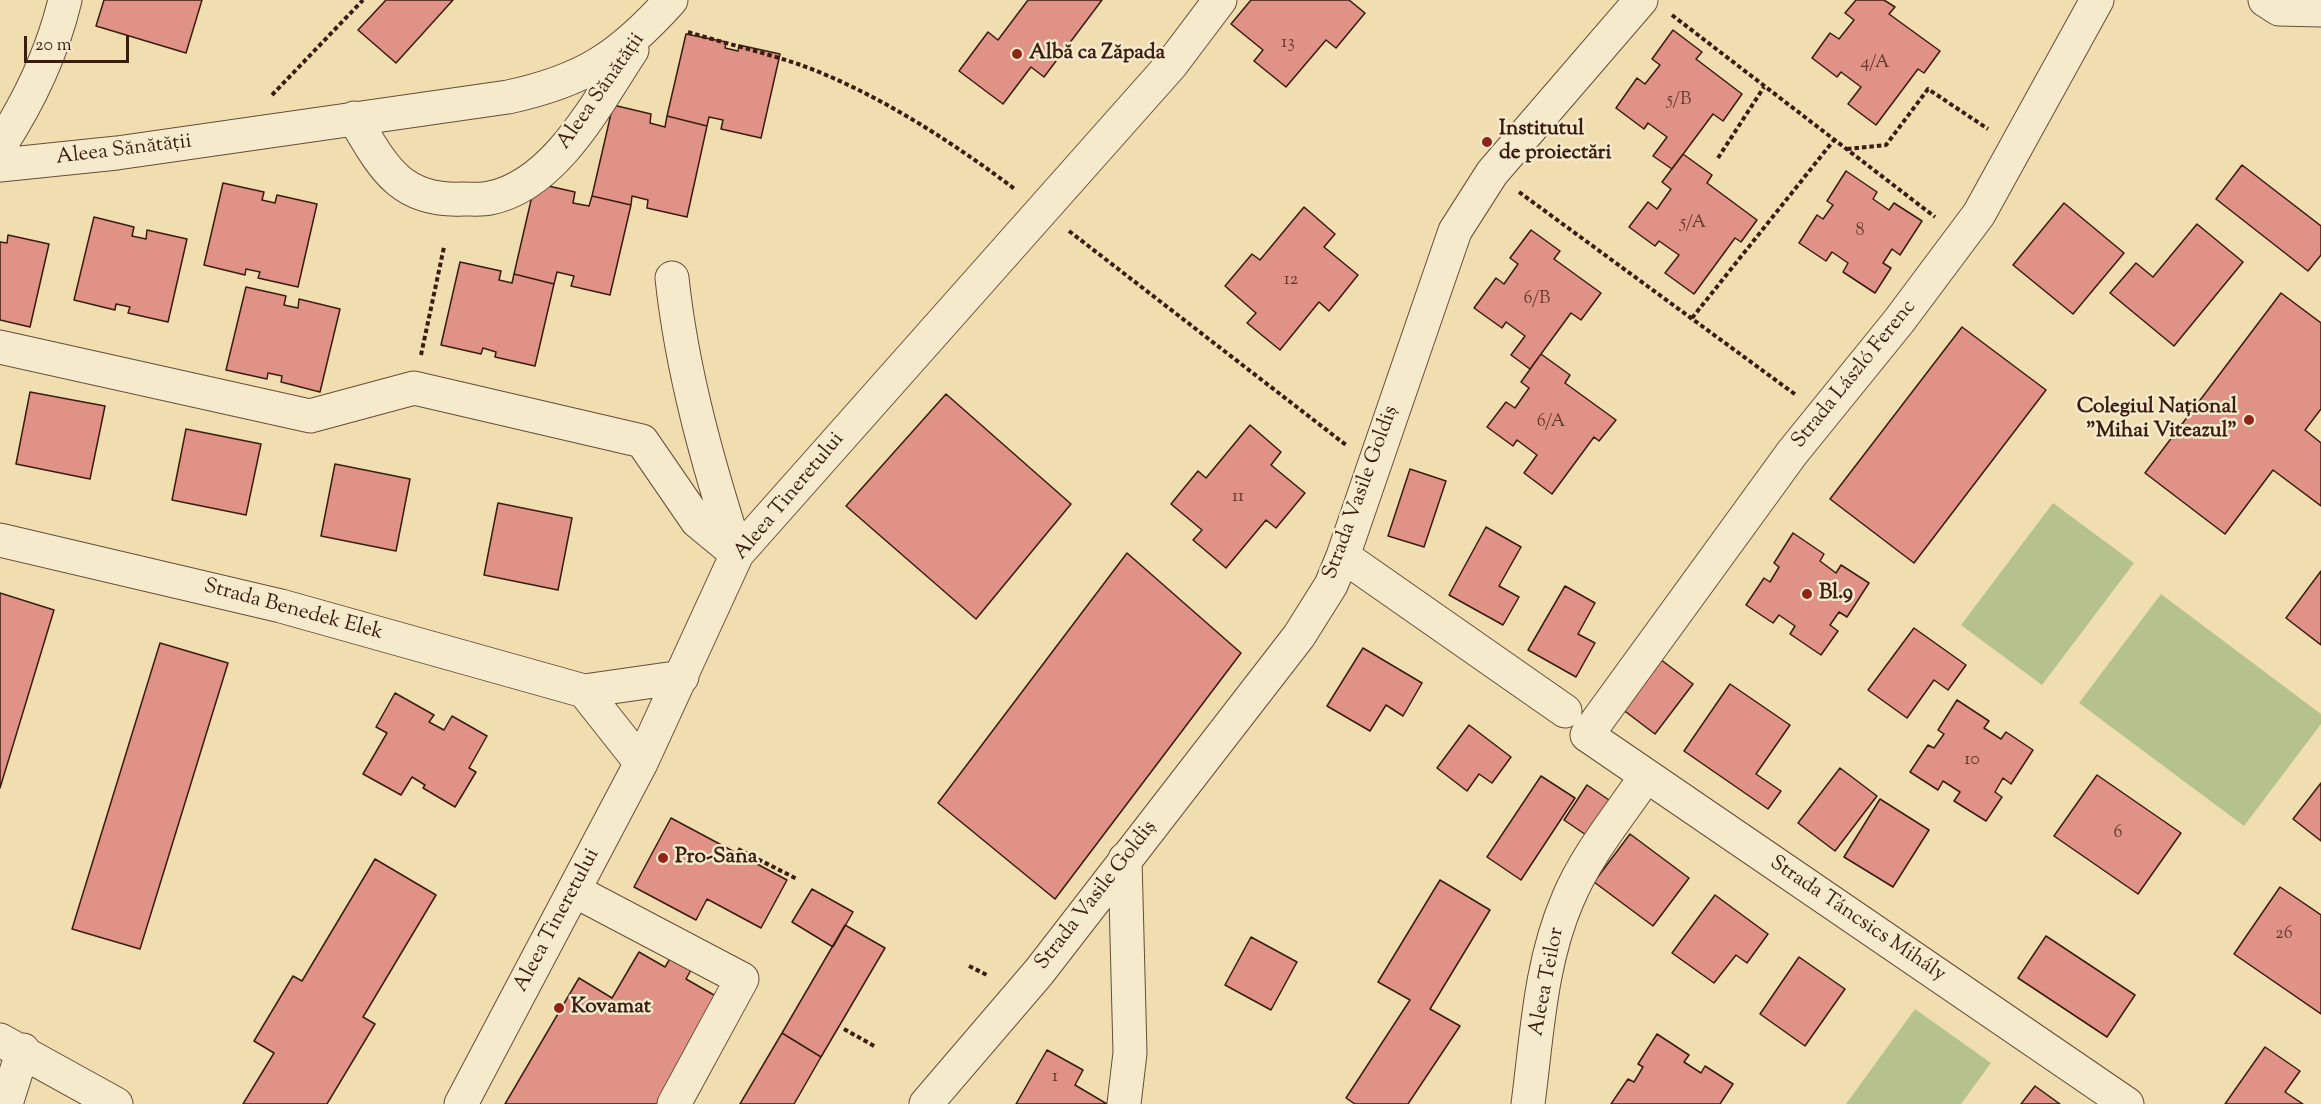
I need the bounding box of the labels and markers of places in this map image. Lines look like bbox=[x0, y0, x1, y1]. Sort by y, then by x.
place label: Albă ca Zăpada bbox=[1029, 41, 1165, 67]
marker: Albă ca Zăpada bbox=[1010, 47, 1024, 61]
place label: Institutul de proiectări bbox=[1499, 117, 1611, 167]
marker: Institutul de proiectări bbox=[1480, 135, 1494, 149]
place label: Colegiul Național "Mihai Viteazul" bbox=[2077, 395, 2237, 445]
marker: Colegiul Național "Mihai Viteazul" bbox=[2242, 413, 2256, 427]
place label: Bl.9 bbox=[1819, 581, 1853, 607]
marker: Bl.9 bbox=[1800, 587, 1814, 601]
place label: Pro-Sana bbox=[675, 845, 757, 871]
marker: Pro-Sana bbox=[656, 851, 670, 865]
place label: Kovamat bbox=[571, 995, 651, 1021]
marker: Kovamat bbox=[552, 1001, 566, 1015]

